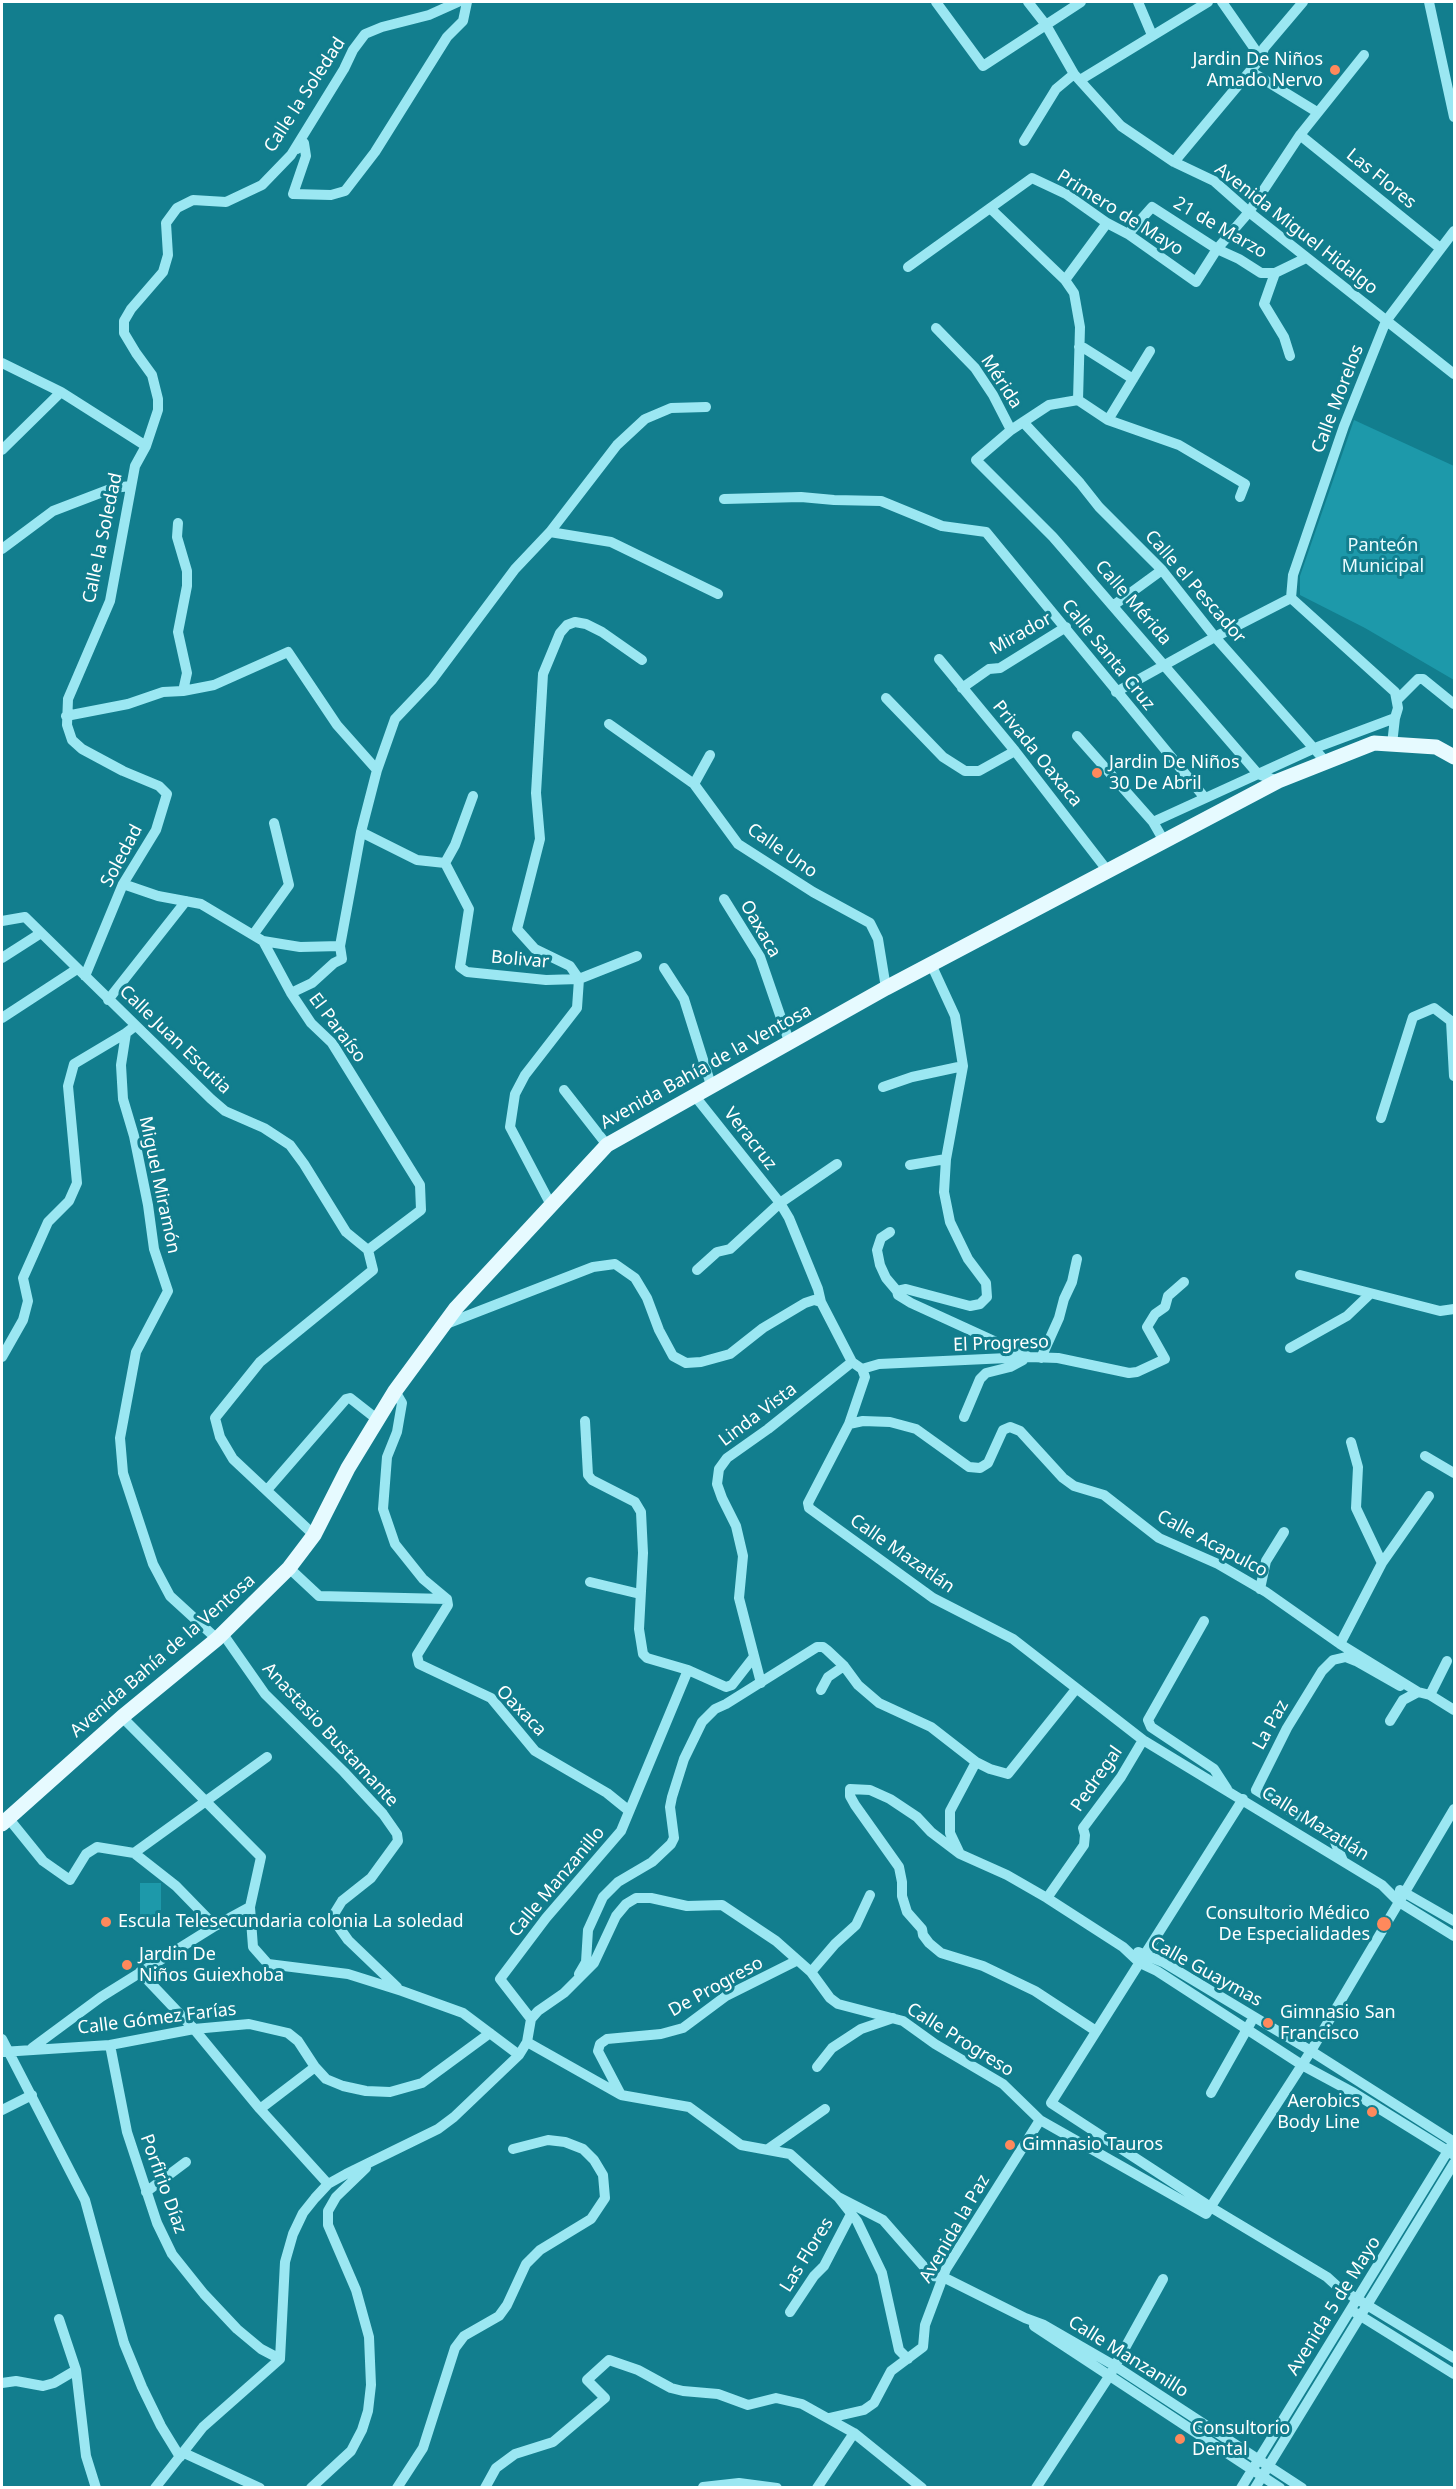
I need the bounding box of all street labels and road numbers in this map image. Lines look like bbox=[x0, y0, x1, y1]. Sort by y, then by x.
street label: Calle la Soledad bbox=[260, 33, 350, 157]
street label: Las Flores bbox=[1342, 144, 1420, 214]
street label: Avenida Miguel Hidalgo bbox=[1210, 159, 1382, 299]
street label: Primero de Mayo bbox=[1053, 165, 1187, 261]
street label: 21 de Marzo bbox=[1169, 193, 1271, 263]
street label: Calle Morelos bbox=[1307, 342, 1369, 456]
street label: Mérida bbox=[976, 351, 1026, 413]
street label: Calle la Soledad bbox=[79, 471, 127, 605]
street label: Calle el Pescador bbox=[1140, 526, 1250, 648]
street label: Calle Mérida bbox=[1090, 556, 1176, 650]
street label: Calle Santa Cruz bbox=[1057, 595, 1159, 715]
street label: Mirador bbox=[986, 608, 1056, 660]
street label: Privada Oaxaca bbox=[988, 696, 1086, 812]
street label: Calle Uno bbox=[743, 819, 821, 883]
street label: Soledad bbox=[97, 821, 147, 891]
street label: Oaxaca bbox=[735, 897, 785, 961]
street label: Bolivar bbox=[490, 947, 550, 973]
street label: Calle Juan Escutia bbox=[115, 981, 235, 1099]
street label: El Paraíso bbox=[304, 989, 370, 1067]
street label: Avenida Bahía de la Ventosa bbox=[597, 1000, 815, 1134]
street label: Veracruz bbox=[719, 1103, 781, 1175]
street label: Miguel Miramón bbox=[134, 1114, 184, 1256]
street label: El Progreso bbox=[953, 1332, 1049, 1356]
street label: Linda Vista bbox=[715, 1379, 801, 1451]
street label: Calle Acapulco bbox=[1153, 1506, 1271, 1582]
street label: Calle Mazatlán bbox=[845, 1510, 959, 1598]
street label: Avenida Bahía de la Ventosa bbox=[66, 1570, 260, 1742]
street label: Anastasio Bustamante bbox=[257, 1658, 403, 1812]
street label: Oaxaca bbox=[492, 1681, 550, 1741]
street label: La Paz bbox=[1249, 1696, 1293, 1754]
street label: Pedregal bbox=[1067, 1742, 1127, 1816]
street label: Calle Mazatlán bbox=[1257, 1782, 1373, 1866]
street label: Calle Manzanillo bbox=[504, 1822, 610, 1942]
street label: Calle Guaymas bbox=[1146, 1932, 1266, 2012]
street label: De Progreso bbox=[665, 1952, 767, 2022]
street label: Calle Progreso bbox=[902, 1998, 1018, 2082]
street label: Calle Gómez Farías bbox=[76, 1999, 238, 2039]
street label: Porfirio Díaz bbox=[135, 2131, 191, 2237]
street label: Avenida la Paz bbox=[915, 2171, 995, 2287]
street label: Las Flores bbox=[776, 2214, 838, 2296]
street label: Avenida 5 de Mayo bbox=[1283, 2233, 1385, 2379]
street label: Calle Manzanillo bbox=[1064, 2311, 1192, 2403]

